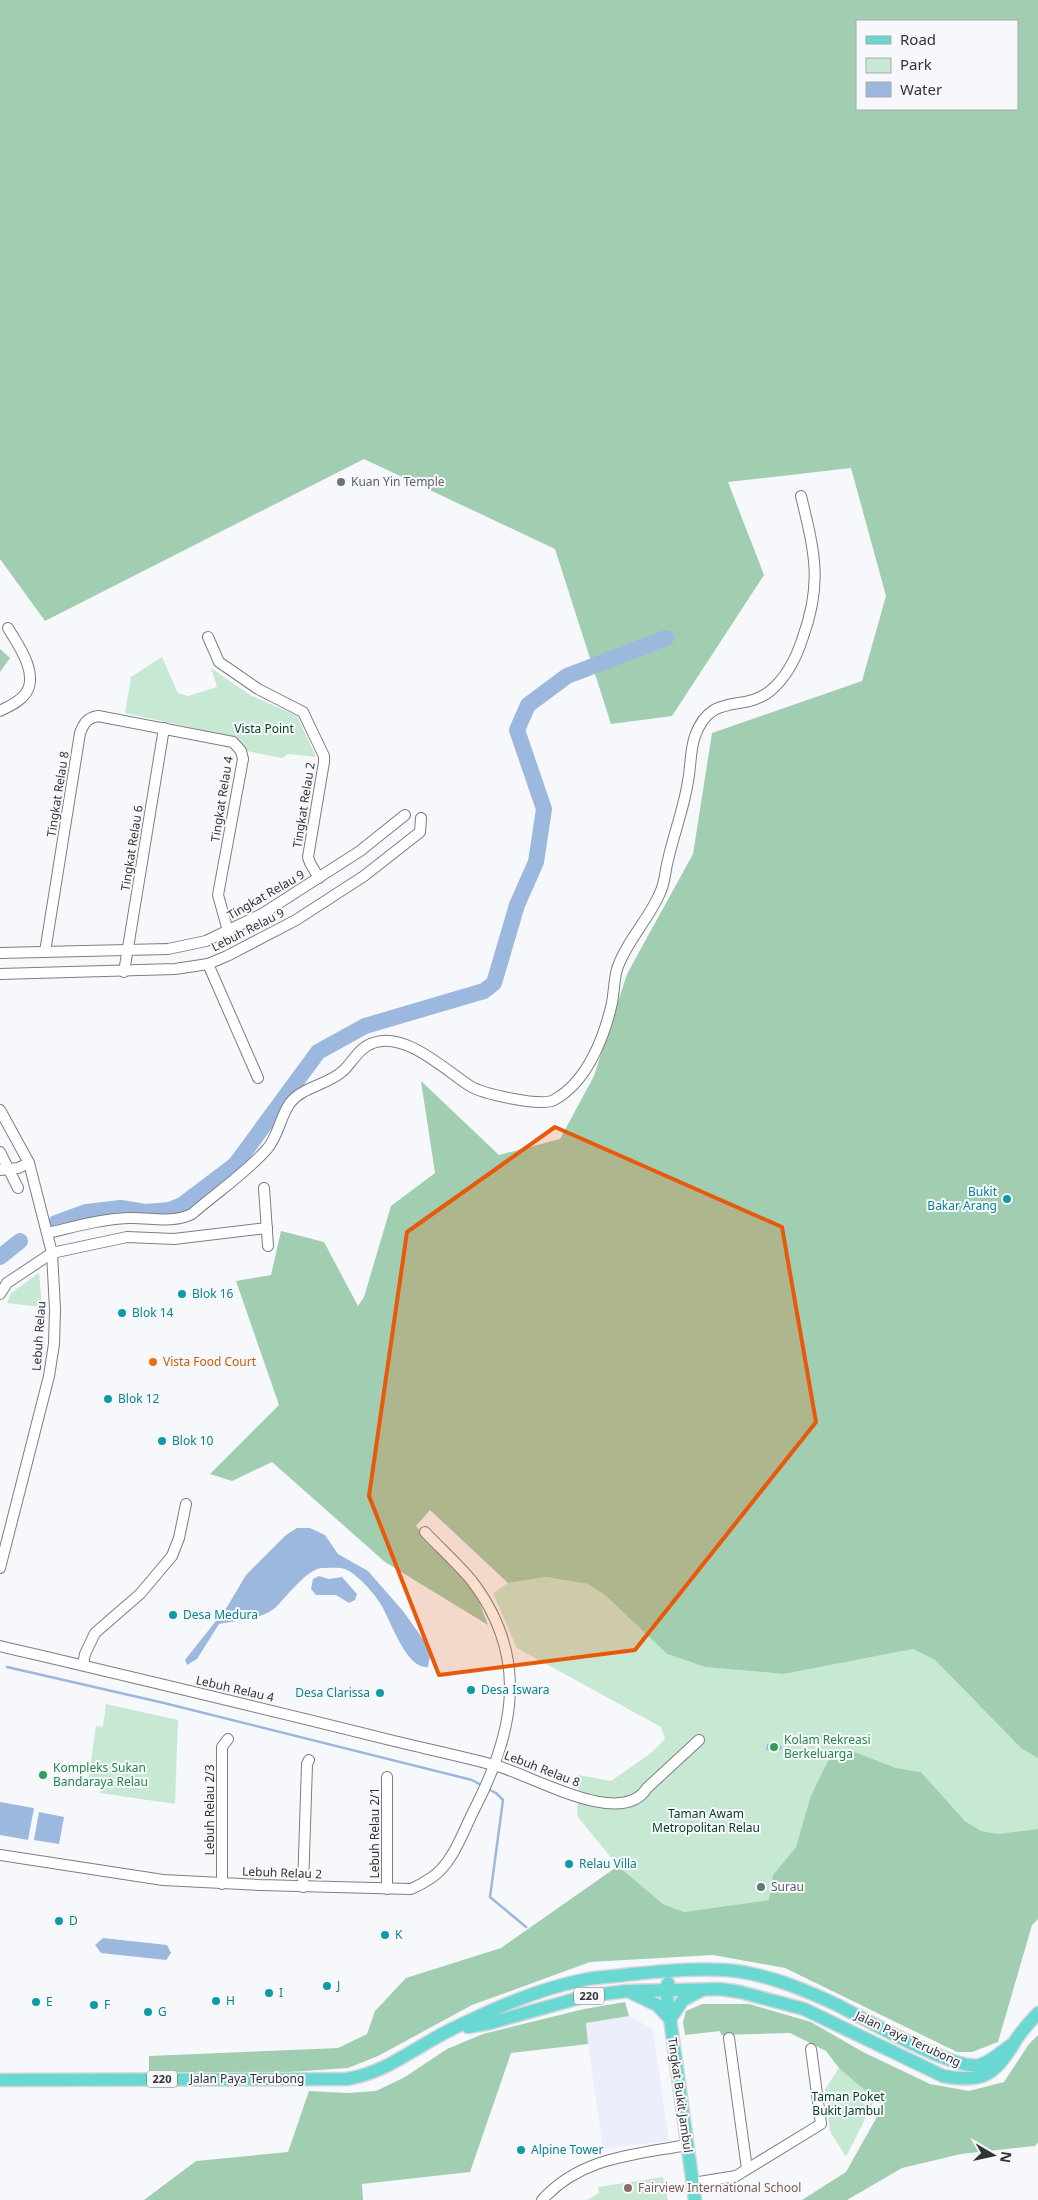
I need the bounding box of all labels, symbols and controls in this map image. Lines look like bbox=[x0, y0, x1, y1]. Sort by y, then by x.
legend bbox=[856, 20, 1018, 110]
text: Road bbox=[900, 29, 936, 49]
text: Park bbox=[900, 54, 932, 74]
text: Water bbox=[900, 79, 942, 99]
place label: Kuan Yin Temple bbox=[351, 473, 445, 490]
marker: Kuan Yin Temple bbox=[335, 476, 347, 488]
park label: Vista Point bbox=[234, 720, 294, 737]
street label: Tingkat Relau 8 bbox=[42, 750, 73, 838]
street label: Tingkat Relau 4 bbox=[206, 755, 237, 843]
street label: Tingkat Relau 2 bbox=[288, 761, 319, 849]
street label: Tingkat Relau 6 bbox=[116, 804, 147, 892]
street label: Tingkat Relau 9 bbox=[224, 865, 308, 924]
street label: Lebuh Relau 9 bbox=[208, 904, 287, 955]
place label: Bukit Bakar Arang bbox=[927, 1183, 998, 1214]
marker: Bukit Bakar Arang bbox=[1001, 1193, 1013, 1205]
place label: Blok 16 bbox=[192, 1285, 234, 1302]
marker: Blok 16 bbox=[176, 1288, 188, 1300]
street label: Lebuh Relau bbox=[28, 1301, 49, 1371]
place label: Blok 14 bbox=[132, 1304, 174, 1321]
marker: Blok 14 bbox=[116, 1307, 128, 1319]
place label: Vista Food Court bbox=[163, 1353, 257, 1370]
marker: Vista Food Court bbox=[147, 1356, 159, 1368]
place label: Blok 12 bbox=[118, 1390, 160, 1407]
marker: Blok 12 bbox=[102, 1393, 114, 1405]
place label: Blok 10 bbox=[172, 1432, 214, 1449]
marker: Blok 10 bbox=[156, 1435, 168, 1447]
place label: Desa Medura bbox=[183, 1606, 258, 1623]
marker: Desa Medura bbox=[167, 1609, 179, 1621]
street label: Lebuh Relau 4 bbox=[194, 1671, 276, 1706]
place label: Desa Iswara bbox=[481, 1681, 550, 1698]
place label: Desa Clarissa bbox=[295, 1684, 370, 1701]
marker: Desa Iswara bbox=[465, 1684, 477, 1696]
marker: Desa Clarissa bbox=[374, 1687, 386, 1699]
place label: Kolam Rekreasi Berkeluarga bbox=[784, 1731, 871, 1762]
marker: Kolam Rekreasi Berkeluarga bbox=[768, 1741, 780, 1753]
street label: Lebuh Relau 8 bbox=[502, 1746, 583, 1791]
place label: Kompleks Sukan Bandaraya Relau bbox=[53, 1759, 148, 1790]
street label: Lebuh Relau 2/3 bbox=[201, 1764, 218, 1856]
marker: Kompleks Sukan Bandaraya Relau bbox=[37, 1769, 49, 1781]
street label: Lebuh Relau 2/1 bbox=[366, 1787, 383, 1879]
park label: Taman Awam Metropolitan Relau bbox=[652, 1805, 760, 1836]
place label: Relau Villa bbox=[579, 1855, 637, 1872]
marker: Relau Villa bbox=[563, 1858, 575, 1870]
street label: Lebuh Relau 2 bbox=[242, 1863, 322, 1882]
place label: Surau bbox=[771, 1878, 804, 1895]
marker: Surau bbox=[755, 1881, 767, 1893]
place label: D bbox=[69, 1912, 78, 1929]
marker: D bbox=[53, 1915, 65, 1927]
place label: K bbox=[395, 1926, 403, 1943]
marker: K bbox=[379, 1929, 391, 1941]
place label: J bbox=[336, 1977, 340, 1994]
marker: J bbox=[321, 1980, 333, 1992]
place label: I bbox=[279, 1984, 283, 2001]
marker: I bbox=[263, 1987, 275, 1999]
road number: 220 bbox=[574, 1988, 604, 2004]
place label: H bbox=[226, 1992, 235, 2009]
place label: E bbox=[46, 1993, 53, 2010]
marker: H bbox=[210, 1995, 222, 2007]
marker: E bbox=[30, 1996, 42, 2008]
place label: F bbox=[104, 1996, 110, 2013]
marker: F bbox=[88, 1999, 100, 2011]
place label: G bbox=[158, 2003, 167, 2020]
marker: G bbox=[142, 2006, 154, 2018]
street label: Jalan Paya Terubong bbox=[852, 2006, 964, 2070]
street label: Tingkat Bukit Jambul bbox=[664, 2036, 697, 2154]
road number: 220 bbox=[147, 2070, 177, 2088]
street label: Jalan Paya Terubong bbox=[189, 2070, 304, 2087]
park label: Taman Poket Bukit Jambul bbox=[812, 2088, 885, 2119]
north arrow bbox=[968, 2130, 1018, 2180]
place label: Alpine Tower bbox=[531, 2141, 604, 2158]
marker: Alpine Tower bbox=[515, 2144, 527, 2156]
text: N bbox=[996, 2150, 1017, 2164]
place label: Fairview International School bbox=[638, 2179, 801, 2196]
marker: Fairview International School bbox=[622, 2182, 634, 2194]

